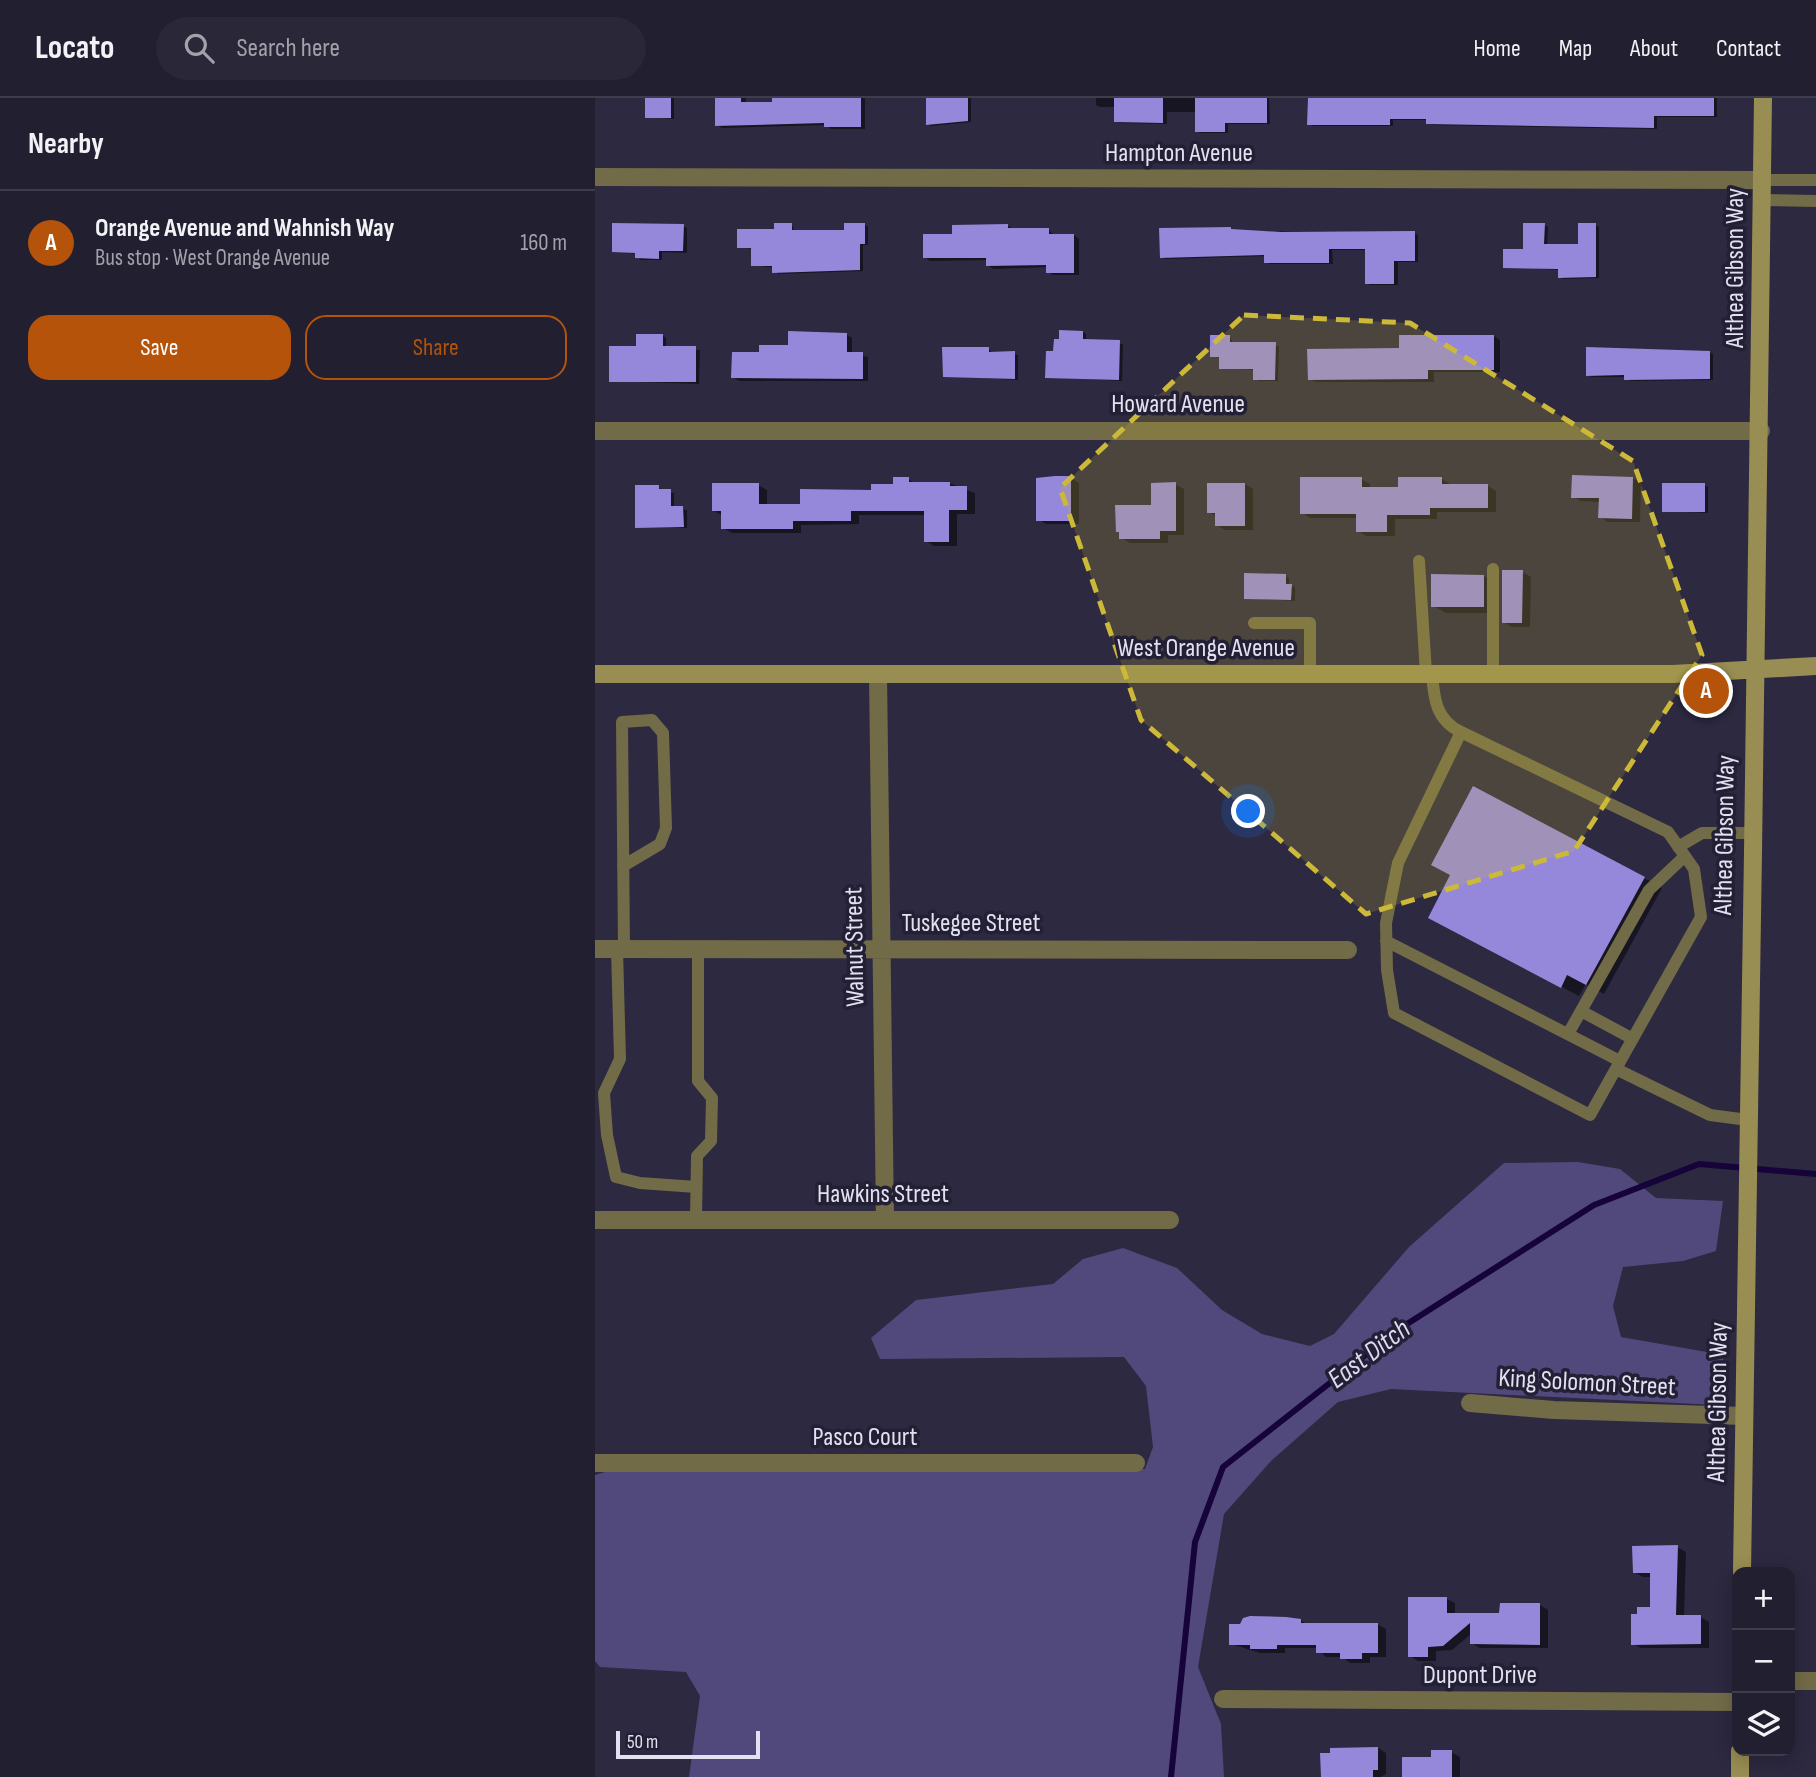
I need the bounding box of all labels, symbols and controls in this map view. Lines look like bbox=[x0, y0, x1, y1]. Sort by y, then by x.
search box bbox=[156, 17, 646, 80]
text: Locato bbox=[35, 28, 114, 68]
icon: search bbox=[180, 29, 218, 67]
text: Search here bbox=[236, 33, 340, 64]
text: Home bbox=[1473, 34, 1521, 63]
text: Map bbox=[1559, 34, 1592, 63]
text: About bbox=[1630, 34, 1678, 63]
text: Contact bbox=[1716, 34, 1781, 63]
text: Nearby bbox=[28, 126, 104, 162]
street label: Hampton Avenue bbox=[1105, 138, 1253, 169]
street label: Althea Gibson Way bbox=[1720, 188, 1751, 349]
text: Orange Avenue and Wahnish Way bbox=[95, 213, 394, 244]
text: A bbox=[46, 229, 56, 257]
text: 160 m bbox=[520, 229, 567, 257]
text: Bus stop · West Orange Avenue bbox=[95, 244, 330, 272]
button: Save bbox=[28, 315, 291, 380]
button: Share bbox=[305, 315, 567, 380]
street label: Howard Avenue bbox=[1111, 389, 1245, 420]
street label: West Orange Avenue bbox=[1117, 633, 1295, 664]
pin: A bbox=[1683, 665, 1729, 717]
street label: Althea Gibson Way bbox=[1708, 755, 1742, 916]
your location bbox=[1231, 794, 1265, 828]
street label: Walnut Street bbox=[838, 887, 872, 1007]
street label: Tuskegee Street bbox=[901, 908, 1041, 939]
street label: Hawkins Street bbox=[817, 1179, 949, 1210]
water label: East Ditch bbox=[1321, 1312, 1417, 1396]
street label: Althea Gibson Way bbox=[1701, 1322, 1735, 1483]
street label: King Solomon Street bbox=[1498, 1363, 1676, 1403]
street label: Pasco Court bbox=[813, 1422, 918, 1453]
map controls bbox=[1732, 1567, 1795, 1756]
button: + bbox=[1732, 1567, 1795, 1630]
button: − bbox=[1732, 1630, 1795, 1693]
street label: Dupont Drive bbox=[1423, 1660, 1537, 1691]
button: layers bbox=[1732, 1693, 1795, 1756]
scale bar bbox=[616, 1728, 759, 1760]
text: 50 m bbox=[627, 1731, 658, 1754]

